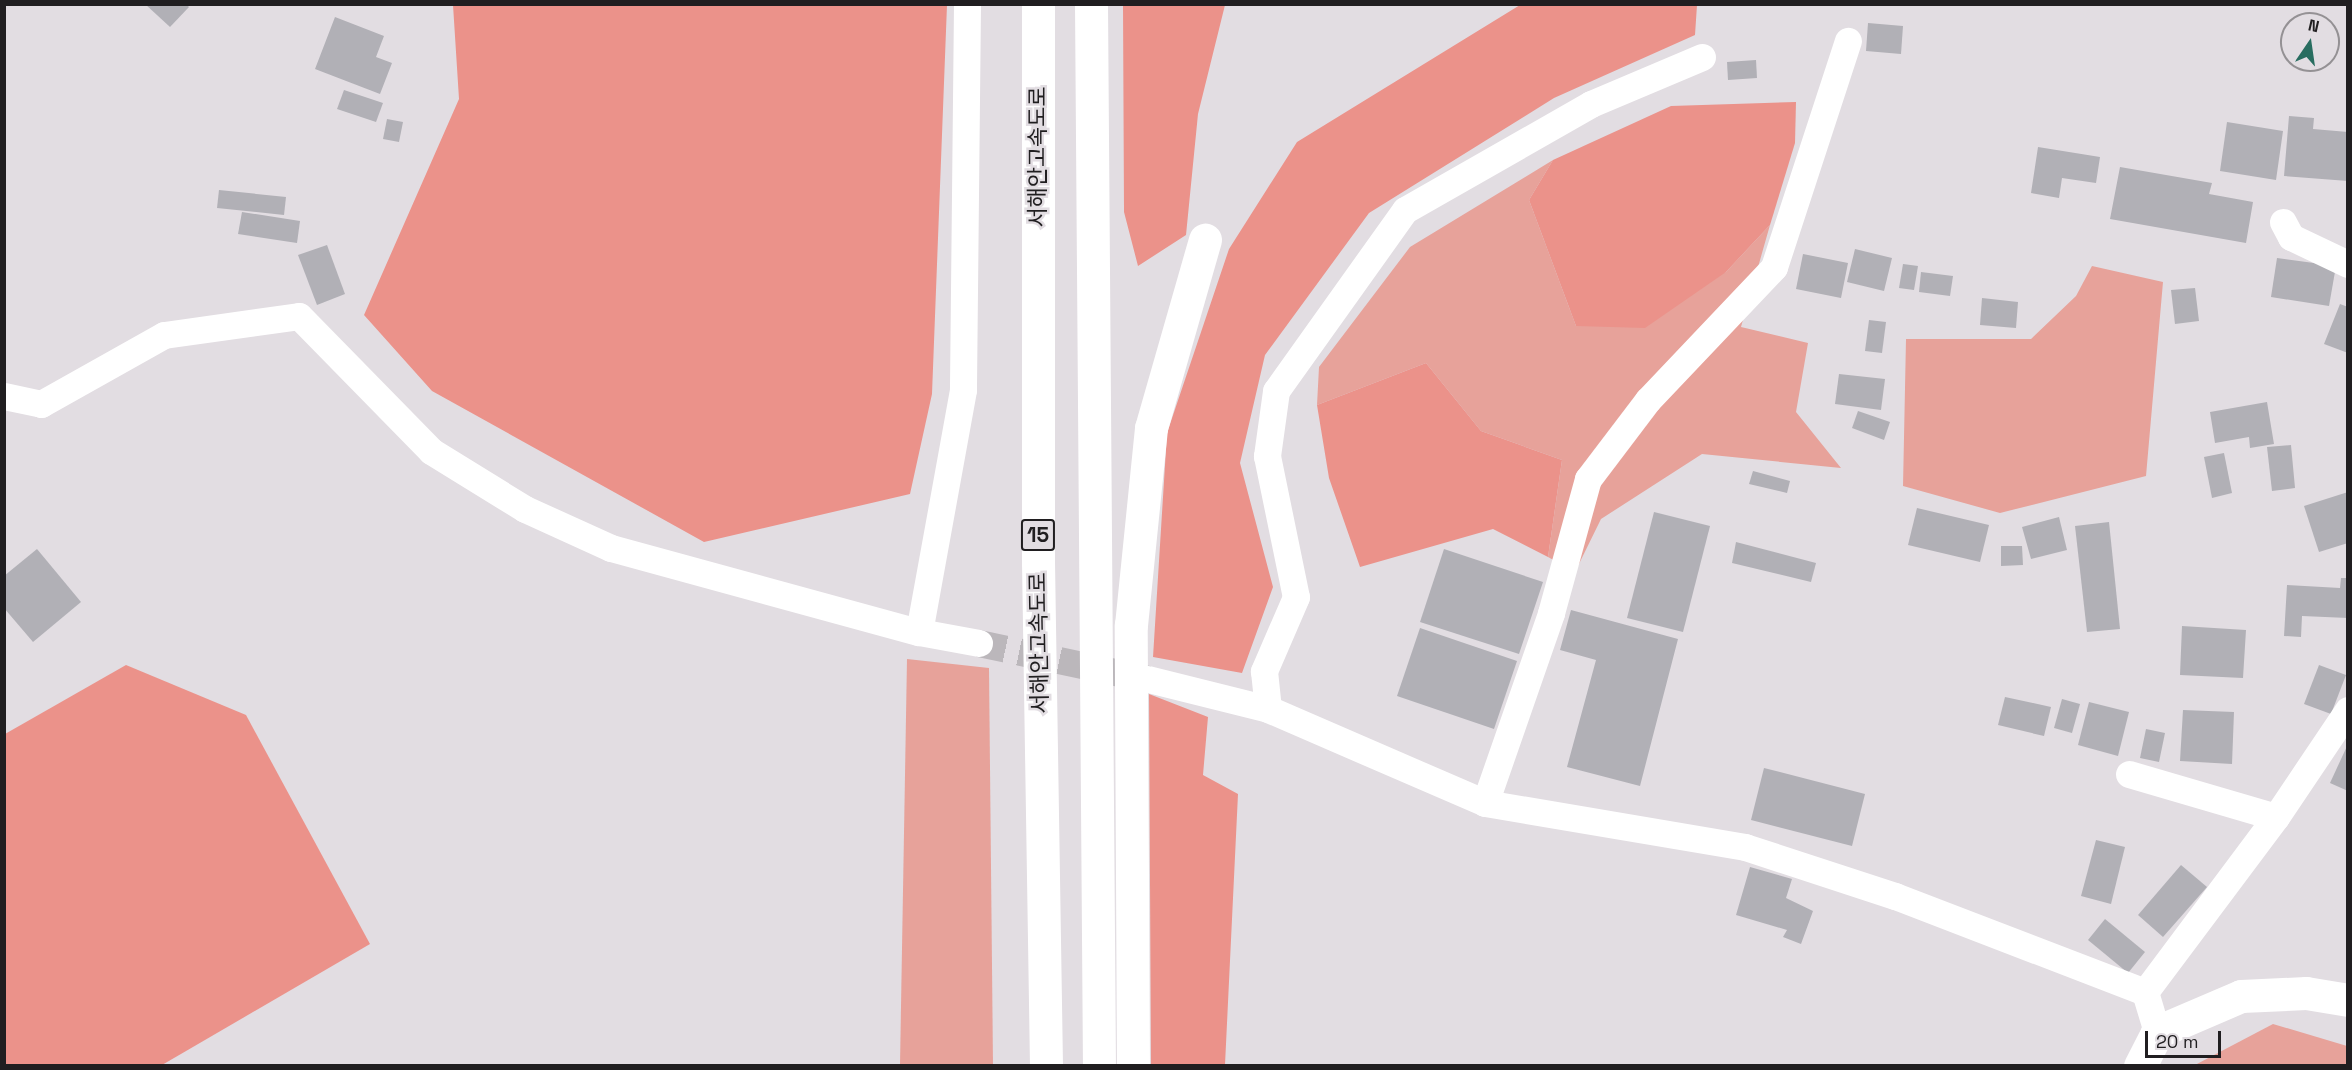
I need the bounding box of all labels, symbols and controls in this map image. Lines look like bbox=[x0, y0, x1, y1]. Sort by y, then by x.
north arrow bbox=[2280, 12, 2340, 72]
text: N bbox=[2306, 14, 2321, 37]
street label: 서해안고속도로 bbox=[1025, 86, 1051, 228]
road number: 15 bbox=[1020, 517, 1056, 553]
street label: 서해안고속도로 bbox=[1025, 572, 1053, 714]
scale bar bbox=[2148, 1019, 2224, 1057]
text: 20 m bbox=[2156, 1030, 2199, 1053]

